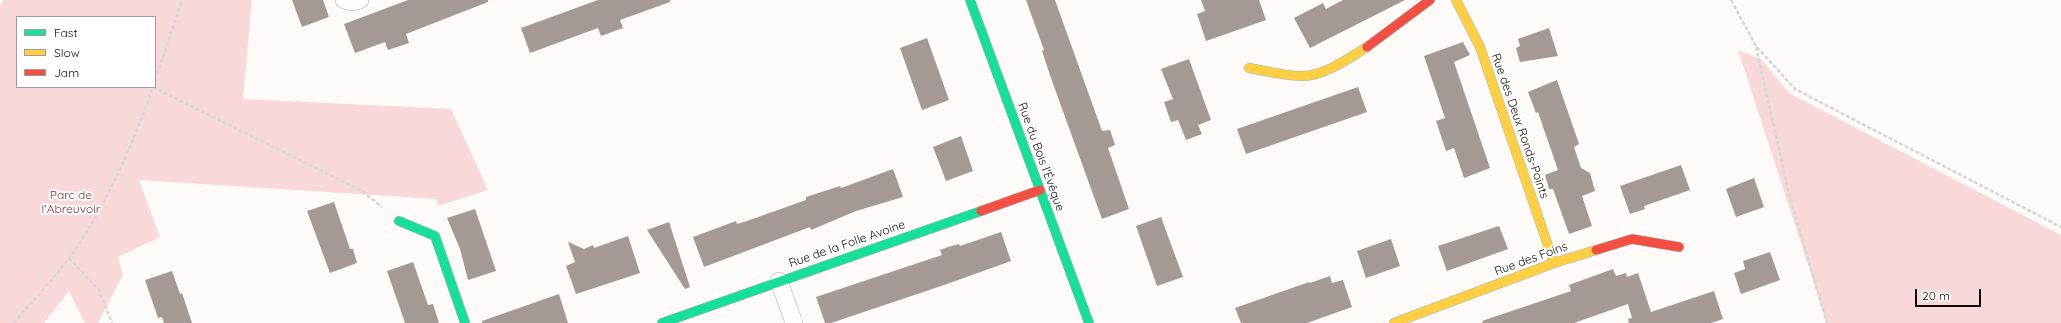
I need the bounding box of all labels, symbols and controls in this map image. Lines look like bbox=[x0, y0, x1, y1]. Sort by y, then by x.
legend bbox=[16, 16, 156, 88]
text: Fast bbox=[54, 25, 78, 40]
text: Slow bbox=[54, 45, 80, 60]
street label: Rue des Deux Ronds-Points bbox=[1488, 51, 1552, 201]
text: Jam bbox=[54, 65, 79, 80]
street label: Rue du Bois l'Évêque bbox=[1015, 101, 1067, 213]
park label: Parc de l'Abreuvoir bbox=[42, 188, 100, 216]
street label: Rue de la Folle Avoine bbox=[787, 217, 907, 271]
street label: Rue des Foins bbox=[1492, 239, 1570, 279]
scale bar bbox=[1917, 281, 1983, 307]
text: 20 m bbox=[1922, 288, 1950, 303]

